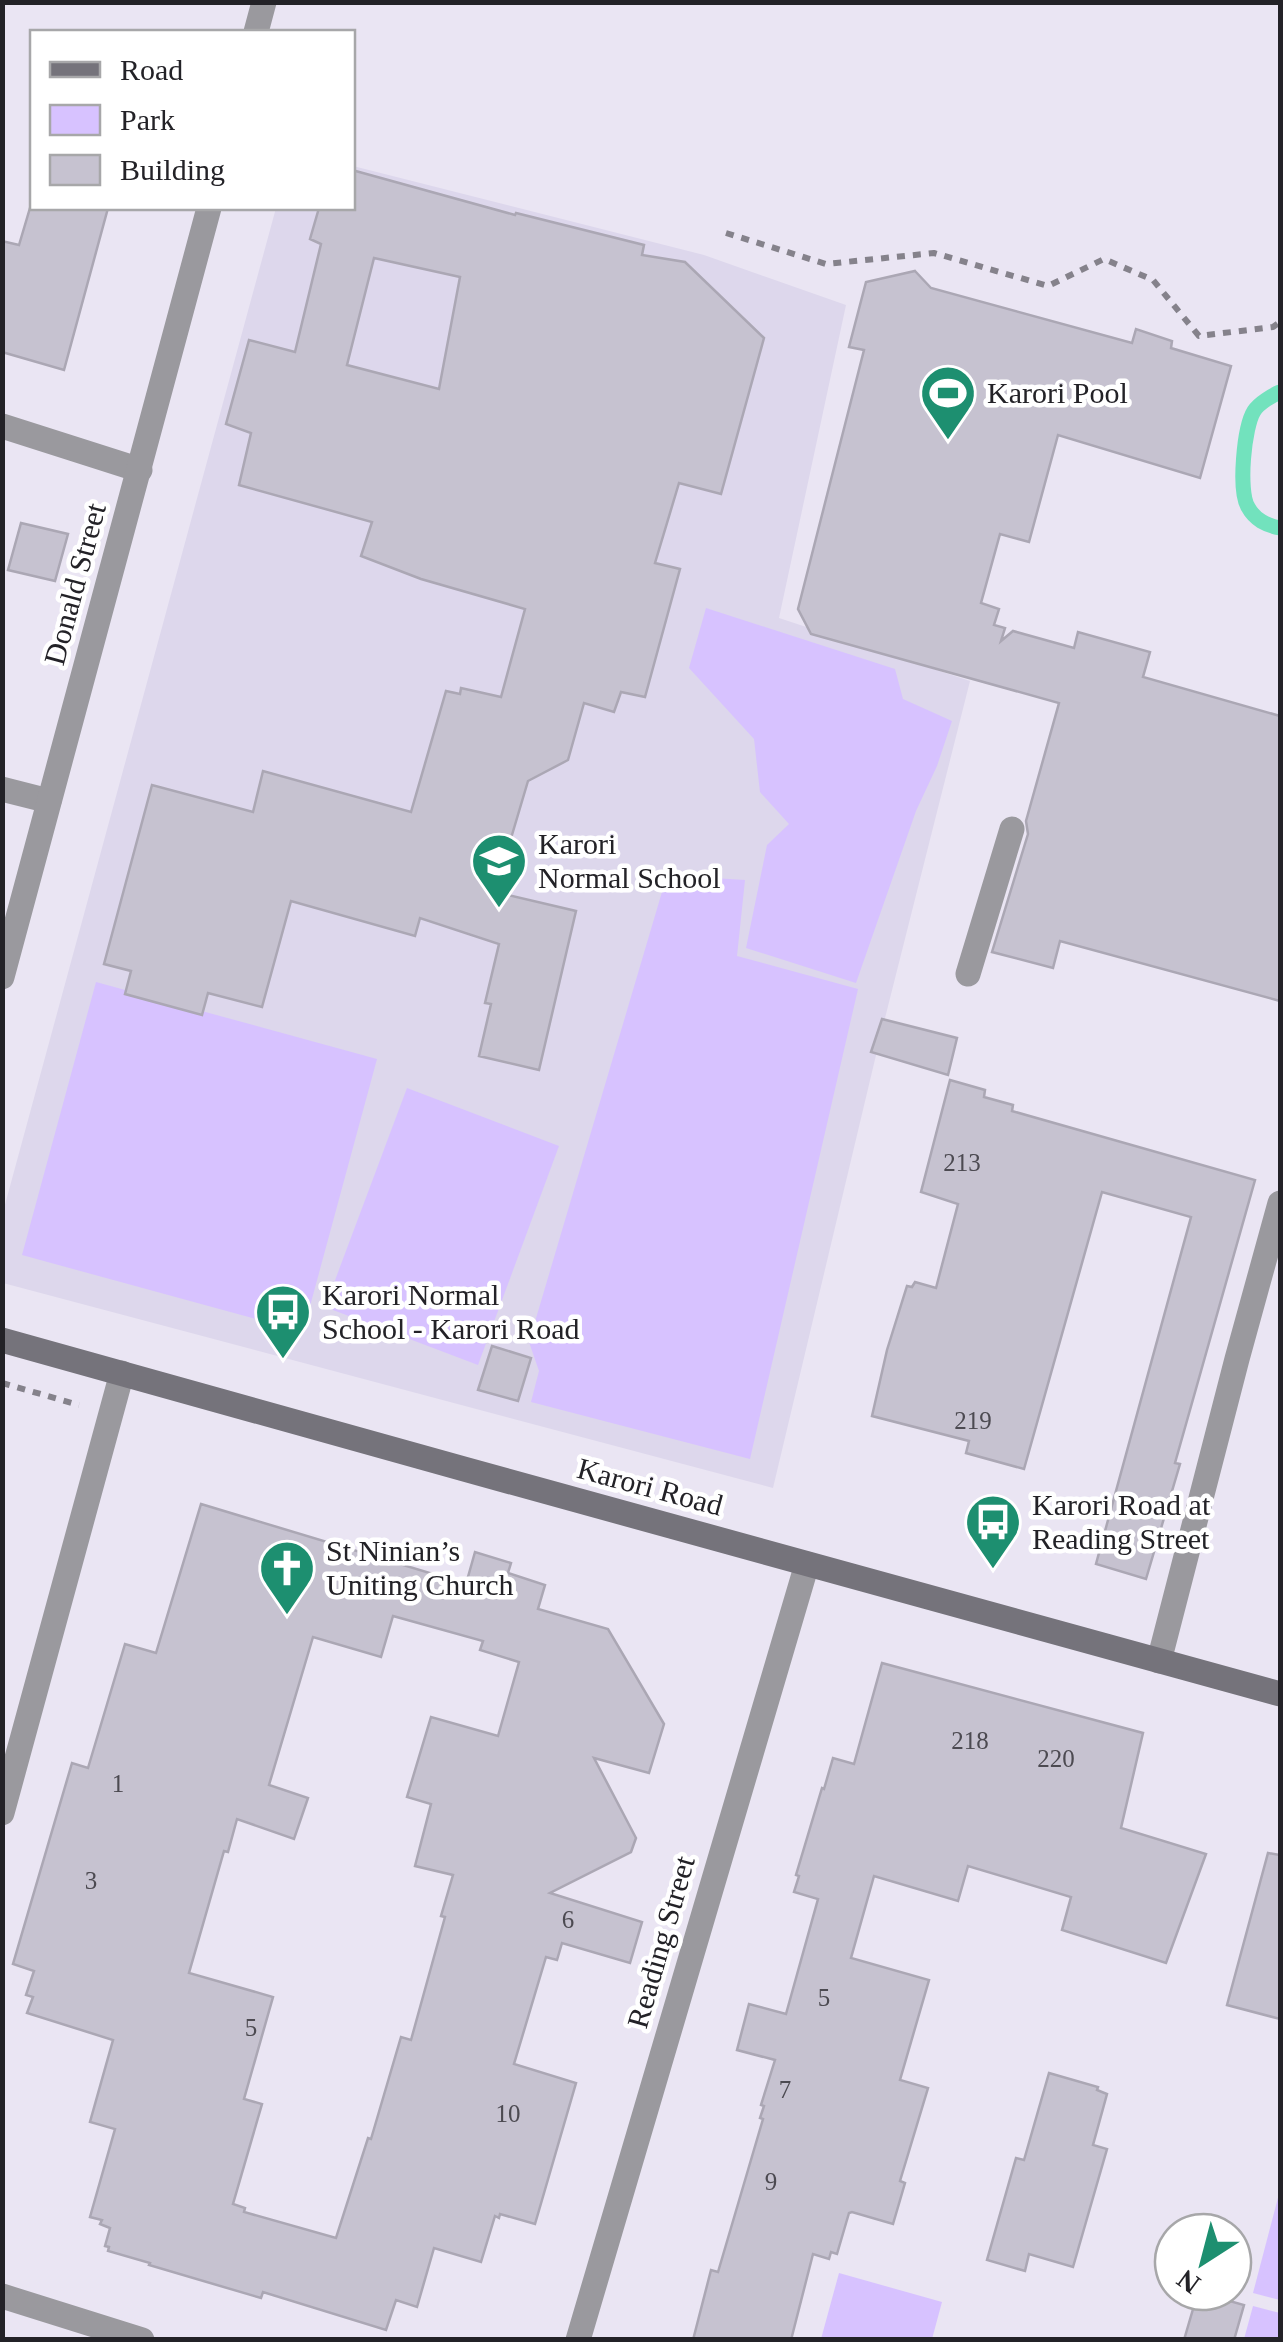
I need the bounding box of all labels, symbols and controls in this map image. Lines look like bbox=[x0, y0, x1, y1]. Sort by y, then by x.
legend bbox=[30, 30, 355, 210]
text: Road bbox=[120, 53, 183, 86]
text: Park bbox=[120, 103, 175, 136]
text: Building bbox=[120, 153, 225, 186]
sports icon: Karori Pool bbox=[918, 363, 978, 442]
place label: Karori Pool bbox=[987, 376, 1128, 409]
street label: Donald Street bbox=[37, 499, 112, 668]
place label: Karori Normal School bbox=[538, 827, 720, 894]
school or university icon: Karori Normal School bbox=[469, 831, 529, 910]
house number: 213 bbox=[943, 1149, 981, 1176]
place label: Karori Normal School - Karori Road bbox=[322, 1278, 579, 1345]
bus stop icon: Karori Normal School - Karori Road bbox=[253, 1282, 313, 1361]
house number: 219 bbox=[954, 1407, 992, 1434]
street label: Karori Road bbox=[574, 1451, 726, 1522]
place label: Karori Road at Reading Street bbox=[1032, 1488, 1211, 1555]
bus stop icon: Karori Road at Reading Street bbox=[963, 1492, 1023, 1571]
place label: St Ninian’s Uniting Church bbox=[326, 1534, 514, 1601]
church icon: St Ninian’s Uniting Church bbox=[257, 1538, 317, 1617]
house number: 218 bbox=[951, 1727, 989, 1754]
house number: 220 bbox=[1037, 1745, 1075, 1772]
house number: 1 bbox=[112, 1770, 124, 1797]
street label: Reading Street bbox=[620, 1851, 701, 2032]
house number: 3 bbox=[85, 1867, 97, 1894]
house number: 6 bbox=[562, 1906, 574, 1933]
house number: 5 bbox=[818, 1984, 830, 2011]
house number: 5 bbox=[245, 2014, 257, 2041]
house number: 7 bbox=[779, 2076, 791, 2103]
house number: 10 bbox=[496, 2100, 521, 2127]
house number: 9 bbox=[765, 2168, 777, 2195]
north arrow bbox=[1153, 2212, 1253, 2312]
text: N bbox=[1171, 2263, 1206, 2300]

